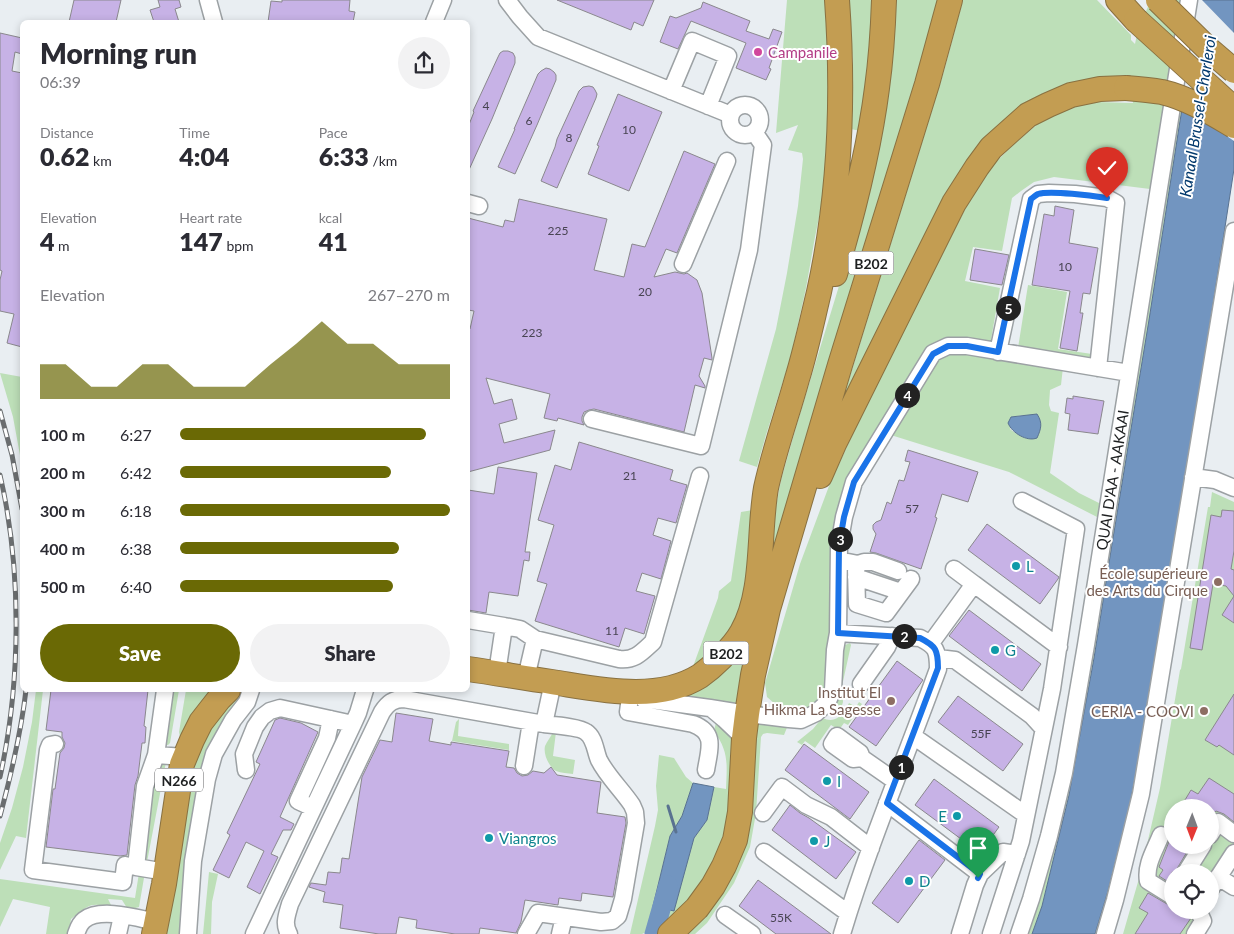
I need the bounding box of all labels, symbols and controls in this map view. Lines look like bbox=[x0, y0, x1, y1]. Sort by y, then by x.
water label: Kanaal Brussel-Charleroi bbox=[1175, 33, 1219, 198]
text: Morning run bbox=[40, 36, 197, 70]
button: share bbox=[398, 37, 450, 89]
place label: Campanile bbox=[768, 43, 837, 61]
marker: Campanile bbox=[752, 46, 764, 58]
text: 06:39 bbox=[40, 72, 81, 91]
house number: 4 bbox=[483, 98, 490, 113]
house number: 6 bbox=[526, 113, 533, 128]
house number: 10 bbox=[622, 122, 636, 137]
text: Distance bbox=[40, 124, 94, 141]
text: Time bbox=[179, 124, 210, 141]
text: Pace bbox=[319, 124, 348, 141]
house number: 8 bbox=[566, 130, 573, 145]
text: 0.62 bbox=[40, 141, 89, 171]
text: 4:04 bbox=[179, 141, 229, 171]
text: 6:33 bbox=[319, 141, 369, 171]
pin bbox=[1086, 147, 1128, 198]
text: km bbox=[89, 152, 112, 169]
text: /km bbox=[369, 152, 397, 169]
icon: check bbox=[1093, 154, 1121, 182]
text: Elevation bbox=[40, 209, 97, 226]
text: Heart rate bbox=[179, 209, 242, 226]
text: kcal bbox=[319, 209, 342, 226]
house number: 225 bbox=[548, 223, 568, 238]
text: 4 bbox=[40, 226, 55, 256]
text: 147 bbox=[179, 226, 223, 256]
text: 41 bbox=[319, 226, 348, 256]
text: m bbox=[55, 237, 70, 254]
text: bpm bbox=[223, 237, 254, 254]
road number: B202 bbox=[848, 252, 894, 274]
house number: 10 bbox=[1058, 259, 1072, 274]
house number: 20 bbox=[638, 284, 652, 299]
text: Elevation bbox=[40, 285, 105, 304]
text: 267–270 m bbox=[368, 285, 450, 304]
pin: 5 bbox=[996, 296, 1020, 320]
text: 5 bbox=[1004, 300, 1013, 317]
house number: 223 bbox=[522, 325, 542, 340]
pin: 4 bbox=[894, 382, 920, 408]
text: 4 bbox=[903, 387, 912, 404]
street label: QUAI D'AA - AAKAAI bbox=[1092, 409, 1132, 551]
text: 100 m bbox=[40, 425, 85, 444]
text: 6:27 bbox=[120, 425, 152, 444]
text: 200 m bbox=[40, 463, 85, 482]
text: 6:42 bbox=[120, 463, 152, 482]
house number: 21 bbox=[623, 468, 637, 483]
text: 300 m bbox=[40, 501, 85, 520]
text: 6:18 bbox=[120, 501, 152, 520]
house number: 57 bbox=[905, 501, 919, 516]
pin: 3 bbox=[828, 526, 852, 552]
text: 3 bbox=[836, 531, 845, 548]
text: 400 m bbox=[40, 539, 85, 558]
text: 6:38 bbox=[120, 539, 152, 558]
place label: L bbox=[1026, 557, 1034, 575]
marker: L bbox=[1010, 560, 1022, 572]
place label: École supérieure des Arts du Cirque bbox=[1086, 564, 1208, 599]
marker: École supérieure des Arts du Cirque bbox=[1212, 576, 1224, 588]
text: 500 m bbox=[40, 577, 85, 596]
text: 6:40 bbox=[120, 577, 152, 596]
house number: 11 bbox=[605, 623, 619, 638]
button: Save bbox=[40, 624, 240, 682]
button: Share bbox=[250, 624, 450, 682]
pin: 2 bbox=[892, 624, 916, 648]
text: 2 bbox=[900, 628, 909, 645]
road number: B202 bbox=[704, 641, 748, 664]
place label: G bbox=[1005, 641, 1016, 659]
marker: G bbox=[989, 644, 1001, 656]
place label: Institut El Hikma La Sagesse bbox=[764, 683, 881, 718]
marker: Institut El Hikma La Sagesse bbox=[885, 695, 897, 707]
place label: CERIA - COOVI bbox=[1091, 702, 1194, 720]
marker: CERIA - COOVI bbox=[1198, 705, 1210, 717]
house number: 55F bbox=[971, 726, 992, 741]
pin: 1 bbox=[888, 754, 914, 780]
text: 1 bbox=[897, 759, 906, 776]
road number: N266 bbox=[155, 768, 203, 792]
place label: I bbox=[837, 772, 841, 790]
marker: I bbox=[821, 775, 833, 787]
north arrow bbox=[1164, 799, 1219, 854]
map controls bbox=[1164, 799, 1219, 919]
place label: E bbox=[938, 807, 947, 825]
marker: E bbox=[951, 810, 963, 822]
pin bbox=[957, 827, 999, 878]
place label: Viangros bbox=[499, 829, 557, 847]
marker: Viangros bbox=[483, 832, 495, 844]
place label: J bbox=[824, 832, 830, 850]
icon: arrive bbox=[964, 834, 992, 862]
marker: J bbox=[808, 835, 820, 847]
button: locate bbox=[1164, 864, 1219, 919]
place label: D bbox=[919, 872, 930, 890]
marker: D bbox=[903, 875, 915, 887]
house number: 55K bbox=[770, 910, 792, 925]

